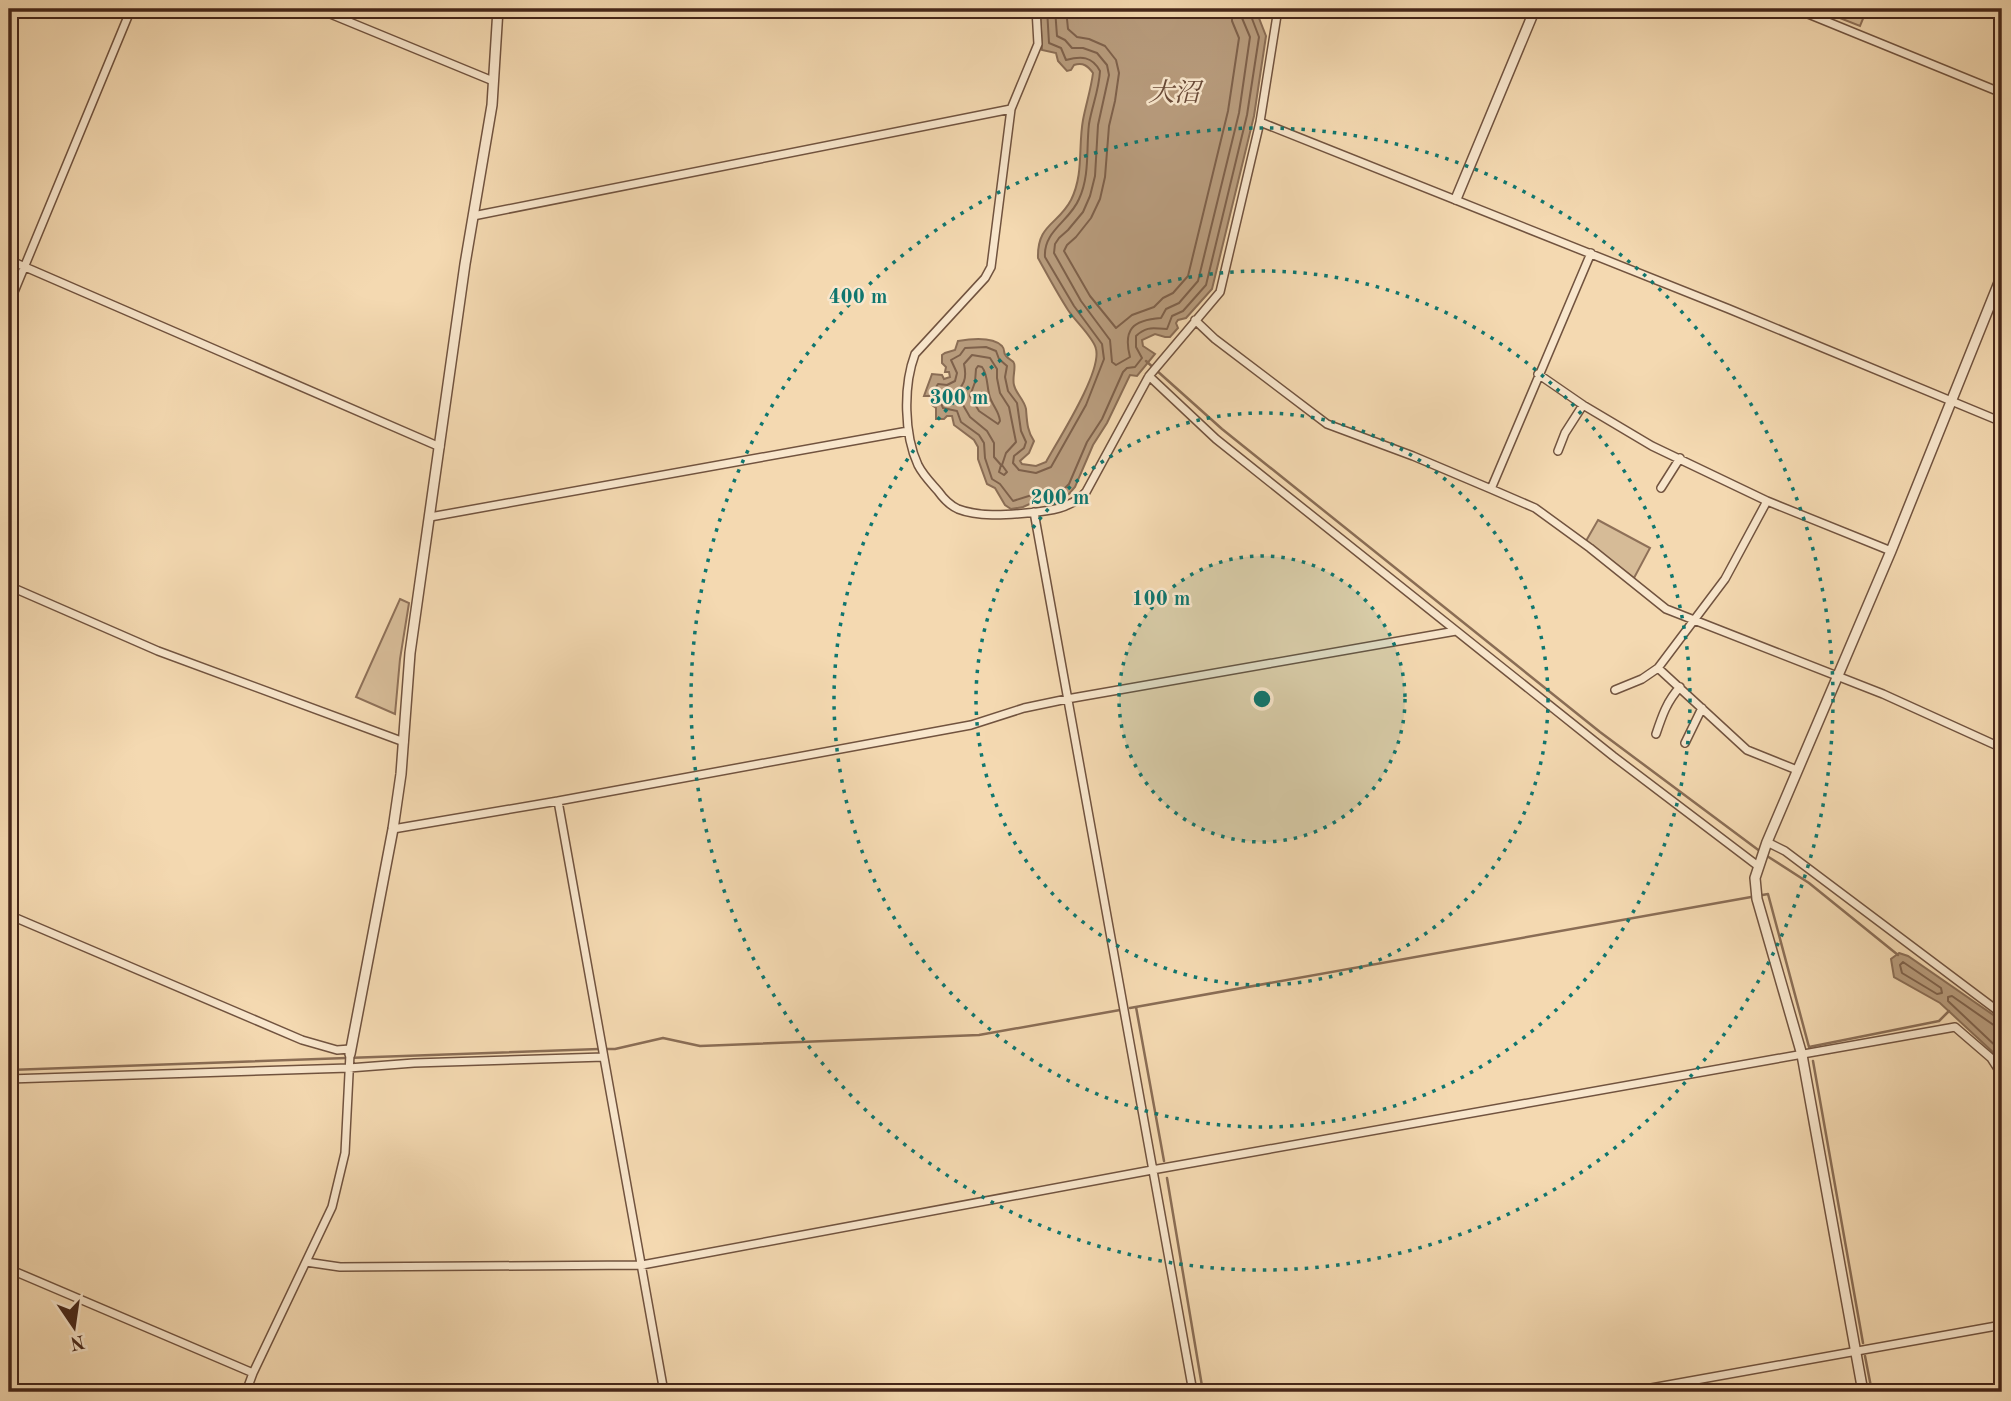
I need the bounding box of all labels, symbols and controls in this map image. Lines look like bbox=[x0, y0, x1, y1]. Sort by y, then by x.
water label: 大沼 bbox=[1148, 79, 1204, 107]
text: 400 m bbox=[828, 287, 888, 308]
text: 300 m bbox=[929, 388, 989, 409]
text: 200 m bbox=[1030, 488, 1090, 509]
text: 100 m bbox=[1131, 589, 1191, 610]
centre of rings bbox=[1250, 687, 1274, 711]
north arrow bbox=[38, 1292, 108, 1362]
text: N bbox=[68, 1330, 86, 1352]

